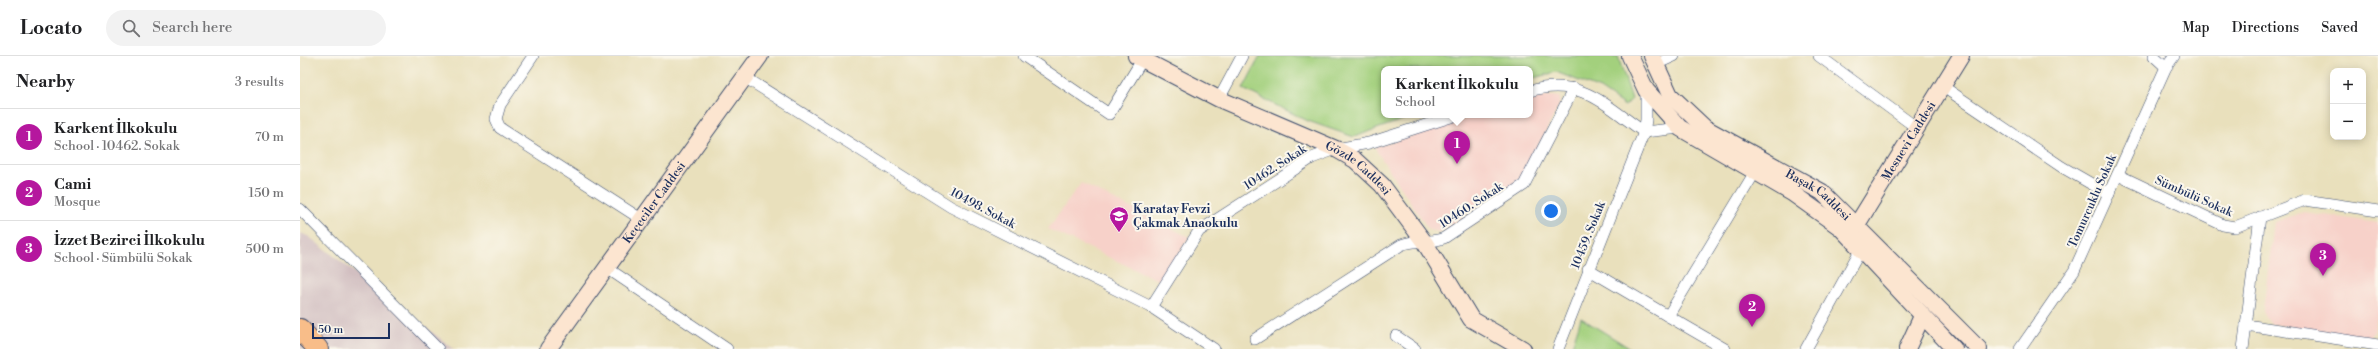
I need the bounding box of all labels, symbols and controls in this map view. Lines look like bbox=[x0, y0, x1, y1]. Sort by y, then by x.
search box bbox=[106, 10, 386, 46]
text: Locato bbox=[20, 16, 82, 40]
icon: search bbox=[120, 17, 142, 39]
text: Search here bbox=[152, 18, 232, 37]
text: Map bbox=[2182, 19, 2210, 37]
text: Directions bbox=[2232, 19, 2299, 37]
text: Saved bbox=[2321, 19, 2358, 37]
popup bbox=[1381, 66, 1533, 118]
map controls bbox=[2330, 68, 2366, 140]
button: + bbox=[2330, 68, 2366, 104]
text: Nearby bbox=[16, 71, 75, 93]
text: 3 results bbox=[235, 74, 284, 90]
text: Karkent İlkokulu bbox=[1395, 75, 1519, 94]
text: School bbox=[1395, 94, 1435, 110]
street label: Mesnevi Caddesi bbox=[1879, 99, 1939, 184]
button: − bbox=[2330, 104, 2366, 140]
text: Karkent İlkokulu bbox=[54, 119, 177, 138]
text: 1 bbox=[26, 129, 32, 145]
text: 70 m bbox=[255, 129, 284, 145]
pin: 1 bbox=[1444, 131, 1470, 164]
text: School · 10462. Sokak bbox=[54, 138, 179, 154]
street label: Gözde Caddesi bbox=[1323, 138, 1394, 198]
street label: 10462. Sokak bbox=[1241, 141, 1310, 193]
street label: Tomurcuklu Sokak bbox=[2065, 151, 2120, 250]
street label: Keçeciler Caddesi bbox=[620, 159, 689, 247]
street label: Başak Caddesi bbox=[1782, 166, 1854, 224]
street label: Sümbülü Sokak bbox=[2153, 173, 2236, 221]
text: Cami bbox=[54, 175, 91, 194]
street label: 10460. Sokak bbox=[1437, 179, 1507, 232]
text: 2 bbox=[25, 185, 33, 201]
text: 150 m bbox=[249, 185, 284, 201]
street label: 10498. Sokak bbox=[947, 185, 1019, 232]
text: Mosque bbox=[54, 194, 101, 210]
street label: 10459. Sokak bbox=[1568, 199, 1609, 271]
your location bbox=[1541, 201, 1561, 221]
place label: Karatay Fevzi Çakmak Anaokulu bbox=[1133, 202, 1239, 231]
school or university icon: Karatay Fevzi Çakmak Anaokulu bbox=[1108, 205, 1130, 233]
text: İzzet Bezirci İlkokulu bbox=[54, 231, 205, 250]
text: 3 bbox=[25, 241, 33, 257]
text: 500 m bbox=[246, 241, 284, 257]
pin: 3 bbox=[2310, 243, 2336, 276]
text: School · Sümbülü Sokak bbox=[54, 250, 192, 266]
pin: 2 bbox=[1739, 294, 1765, 327]
scale bar bbox=[312, 321, 390, 340]
text: 50 m bbox=[318, 323, 343, 337]

